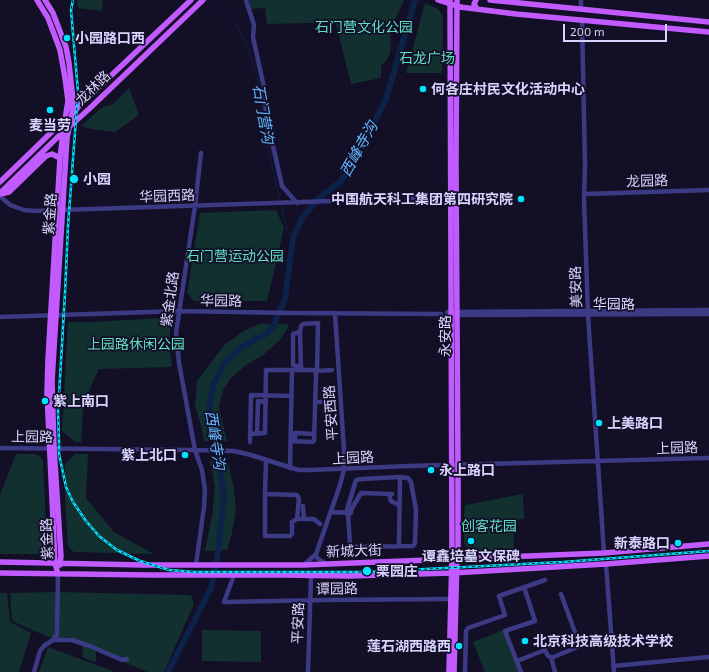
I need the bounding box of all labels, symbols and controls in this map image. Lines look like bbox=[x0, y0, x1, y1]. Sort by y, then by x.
scale bar bbox=[565, 16, 669, 42]
park label: 石门营文化公园 bbox=[315, 19, 413, 35]
text: 200 m bbox=[570, 24, 604, 38]
place label: 小园路口西 bbox=[75, 30, 145, 46]
marker: 小园路口西 bbox=[62, 33, 72, 43]
park label: 石龙广场 bbox=[399, 50, 455, 66]
street label: 龙林路 bbox=[72, 67, 114, 109]
place label: 何各庄村民文化活动中心 bbox=[431, 81, 585, 97]
water label: 石门营沟 bbox=[249, 83, 277, 145]
marker: 何各庄村民文化活动中心 bbox=[418, 84, 428, 94]
marker: 麦当劳 bbox=[45, 105, 55, 115]
place label: 麦当劳 bbox=[29, 117, 71, 133]
water label: 西峰寺沟 bbox=[337, 118, 381, 180]
place label: 小园 bbox=[83, 171, 111, 187]
street label: 龙园路 bbox=[626, 172, 668, 190]
marker: 小园 bbox=[68, 173, 80, 185]
street label: 华园西路 bbox=[139, 187, 195, 205]
place label: 中国航天科工集团第四研究院 bbox=[331, 191, 513, 207]
street label: 紫金路 bbox=[40, 192, 60, 236]
marker: 中国航天科工集团第四研究院 bbox=[516, 194, 526, 204]
park label: 石门营运动公园 bbox=[186, 248, 284, 264]
street label: 美安路 bbox=[567, 266, 585, 308]
street label: 紫金北路 bbox=[158, 270, 182, 328]
street label: 华园路 bbox=[200, 292, 242, 310]
street label: 华园路 bbox=[593, 296, 635, 312]
street label: 永安路 bbox=[437, 315, 453, 357]
park label: 上园路休闲公园 bbox=[87, 336, 185, 352]
street label: 平安西路 bbox=[321, 384, 341, 442]
place label: 紫上南口 bbox=[53, 393, 109, 409]
marker: 紫上南口 bbox=[40, 396, 50, 406]
water label: 西峰寺沟 bbox=[201, 409, 229, 471]
place label: 上美路口 bbox=[607, 415, 663, 431]
marker: 上美路口 bbox=[594, 418, 604, 428]
street label: 上园路 bbox=[11, 428, 53, 446]
street label: 上园路 bbox=[656, 439, 698, 457]
place label: 紫上北口 bbox=[121, 447, 177, 463]
street label: 上园路 bbox=[332, 449, 374, 467]
marker: 紫上北口 bbox=[180, 450, 190, 460]
place label: 永上路口 bbox=[439, 462, 495, 478]
marker: 永上路口 bbox=[426, 465, 436, 475]
street label: 紫金路 bbox=[38, 518, 56, 560]
park label: 创客花园 bbox=[461, 518, 517, 534]
place label: 新泰路口 bbox=[614, 535, 670, 551]
marker: 谭鑫培墓文保碑 bbox=[466, 536, 476, 546]
marker: 新泰路口 bbox=[673, 538, 683, 548]
street label: 新城大街 bbox=[326, 542, 382, 560]
place label: 谭鑫培墓文保碑 bbox=[422, 548, 520, 564]
place label: 栗园庄 bbox=[376, 563, 418, 579]
marker: 栗园庄 bbox=[361, 565, 373, 577]
street label: 谭园路 bbox=[316, 580, 358, 598]
street label: 平安路 bbox=[289, 602, 307, 644]
place label: 北京科技高级技术学校 bbox=[533, 633, 673, 649]
marker: 北京科技高级技术学校 bbox=[520, 636, 530, 646]
place label: 莲石湖西路西 bbox=[367, 638, 451, 654]
marker: 莲石湖西路西 bbox=[454, 641, 464, 651]

